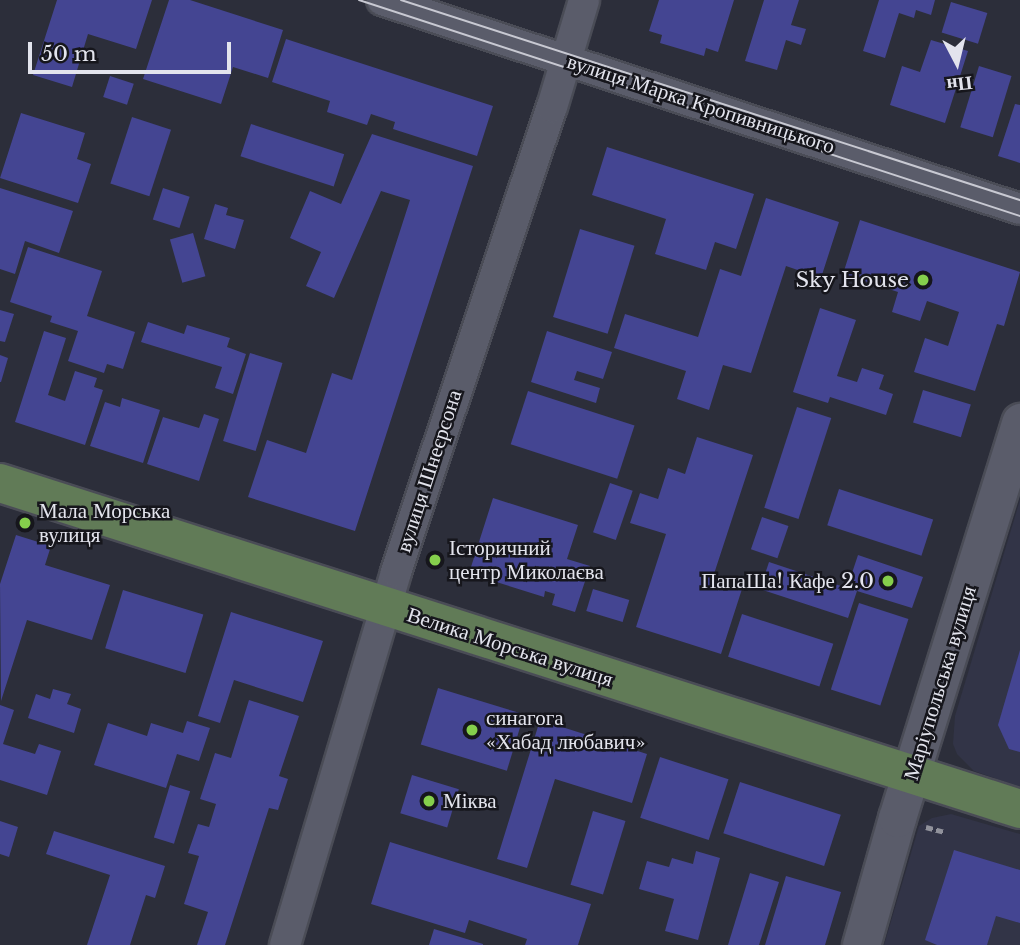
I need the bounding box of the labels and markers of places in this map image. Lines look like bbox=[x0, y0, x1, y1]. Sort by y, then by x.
place label: Sky House bbox=[795, 267, 909, 293]
marker: Sky House bbox=[915, 272, 931, 288]
place label: Мала Морська вулиця bbox=[39, 498, 170, 548]
marker: Мала Морська вулиця bbox=[17, 515, 33, 531]
place label: Історичний центр Миколаєва bbox=[449, 535, 604, 585]
marker: Історичний центр Миколаєва bbox=[427, 552, 443, 568]
place label: ПапаШа! Кафе 2.0 bbox=[701, 568, 874, 594]
marker: ПапаШа! Кафе 2.0 bbox=[880, 573, 896, 589]
place label: синагога «Хабад любавич» bbox=[486, 705, 646, 755]
marker: синагога «Хабад любавич» bbox=[464, 722, 480, 738]
place label: Міква bbox=[443, 788, 497, 814]
marker: Міква bbox=[421, 793, 437, 809]

